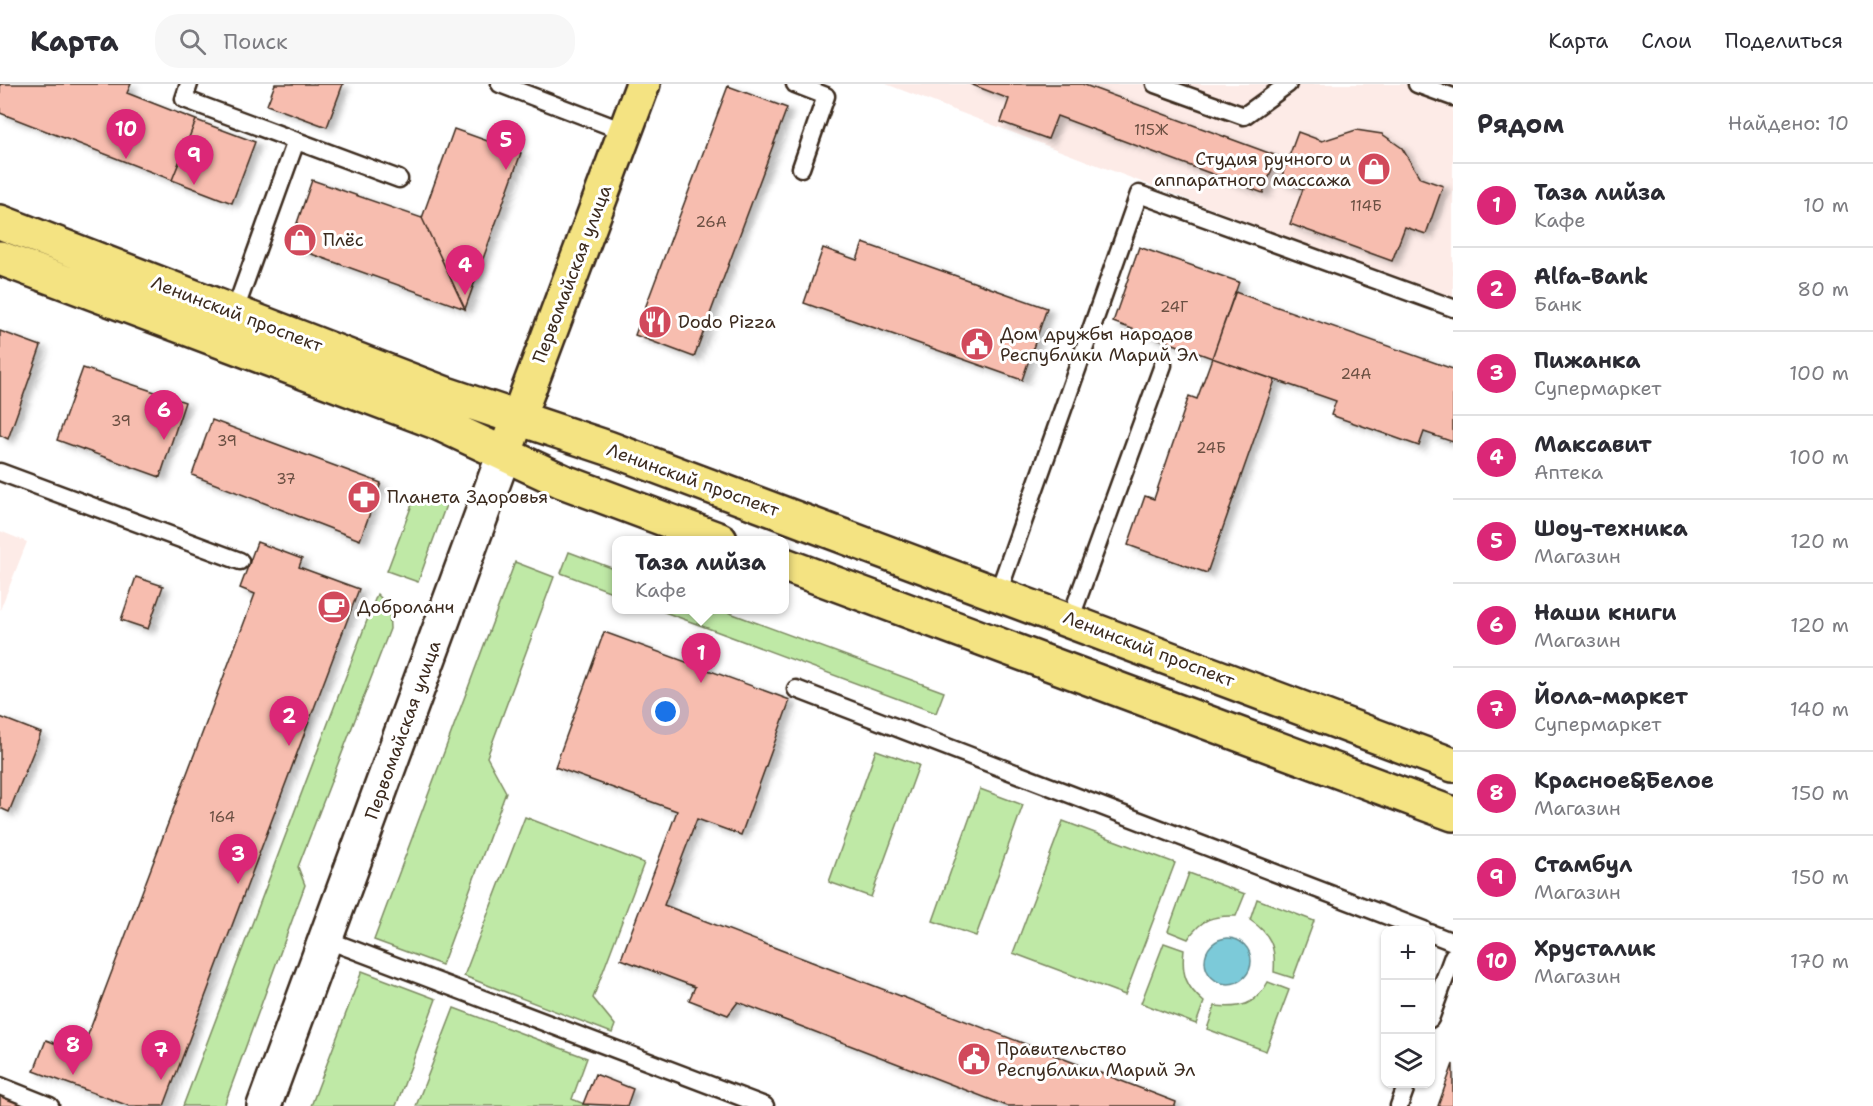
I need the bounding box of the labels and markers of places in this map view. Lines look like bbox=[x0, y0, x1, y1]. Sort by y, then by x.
pin: 10 bbox=[106, 110, 146, 159]
pin: 5 bbox=[486, 120, 526, 170]
pin: 9 bbox=[174, 135, 214, 185]
place label: Студия ручного и аппаратного массажа bbox=[1154, 147, 1351, 192]
shop icon: Студия ручного и аппаратного массажа bbox=[1356, 151, 1392, 187]
shop icon: Плёс bbox=[282, 222, 318, 258]
place label: Плёс bbox=[323, 228, 364, 252]
pin: 4 bbox=[446, 246, 484, 295]
restaurant icon: Dodo Pizza bbox=[637, 304, 673, 340]
place label: Dodo Pizza bbox=[678, 310, 776, 334]
place label: Дом дружбы народов Республики Марий Эл bbox=[1000, 322, 1198, 367]
public building icon: Дом дружбы народов Республики Марий Эл bbox=[959, 326, 995, 362]
pin: 6 bbox=[144, 390, 184, 440]
pharmacy icon: Планета Здоровья bbox=[346, 479, 382, 515]
place label: Планета Здоровья bbox=[387, 485, 548, 509]
cafe icon: Доброланч bbox=[316, 589, 352, 625]
place label: Доброланч bbox=[357, 595, 454, 619]
pin: 1 bbox=[682, 634, 720, 683]
pin: 2 bbox=[270, 696, 308, 746]
pin: 3 bbox=[218, 834, 258, 884]
pin: 8 bbox=[54, 1026, 92, 1075]
pin: 7 bbox=[142, 1030, 180, 1080]
place label: Правительство Республики Марий Эл bbox=[997, 1037, 1195, 1082]
public building icon: Правительство Республики Марий Эл bbox=[956, 1041, 992, 1077]

